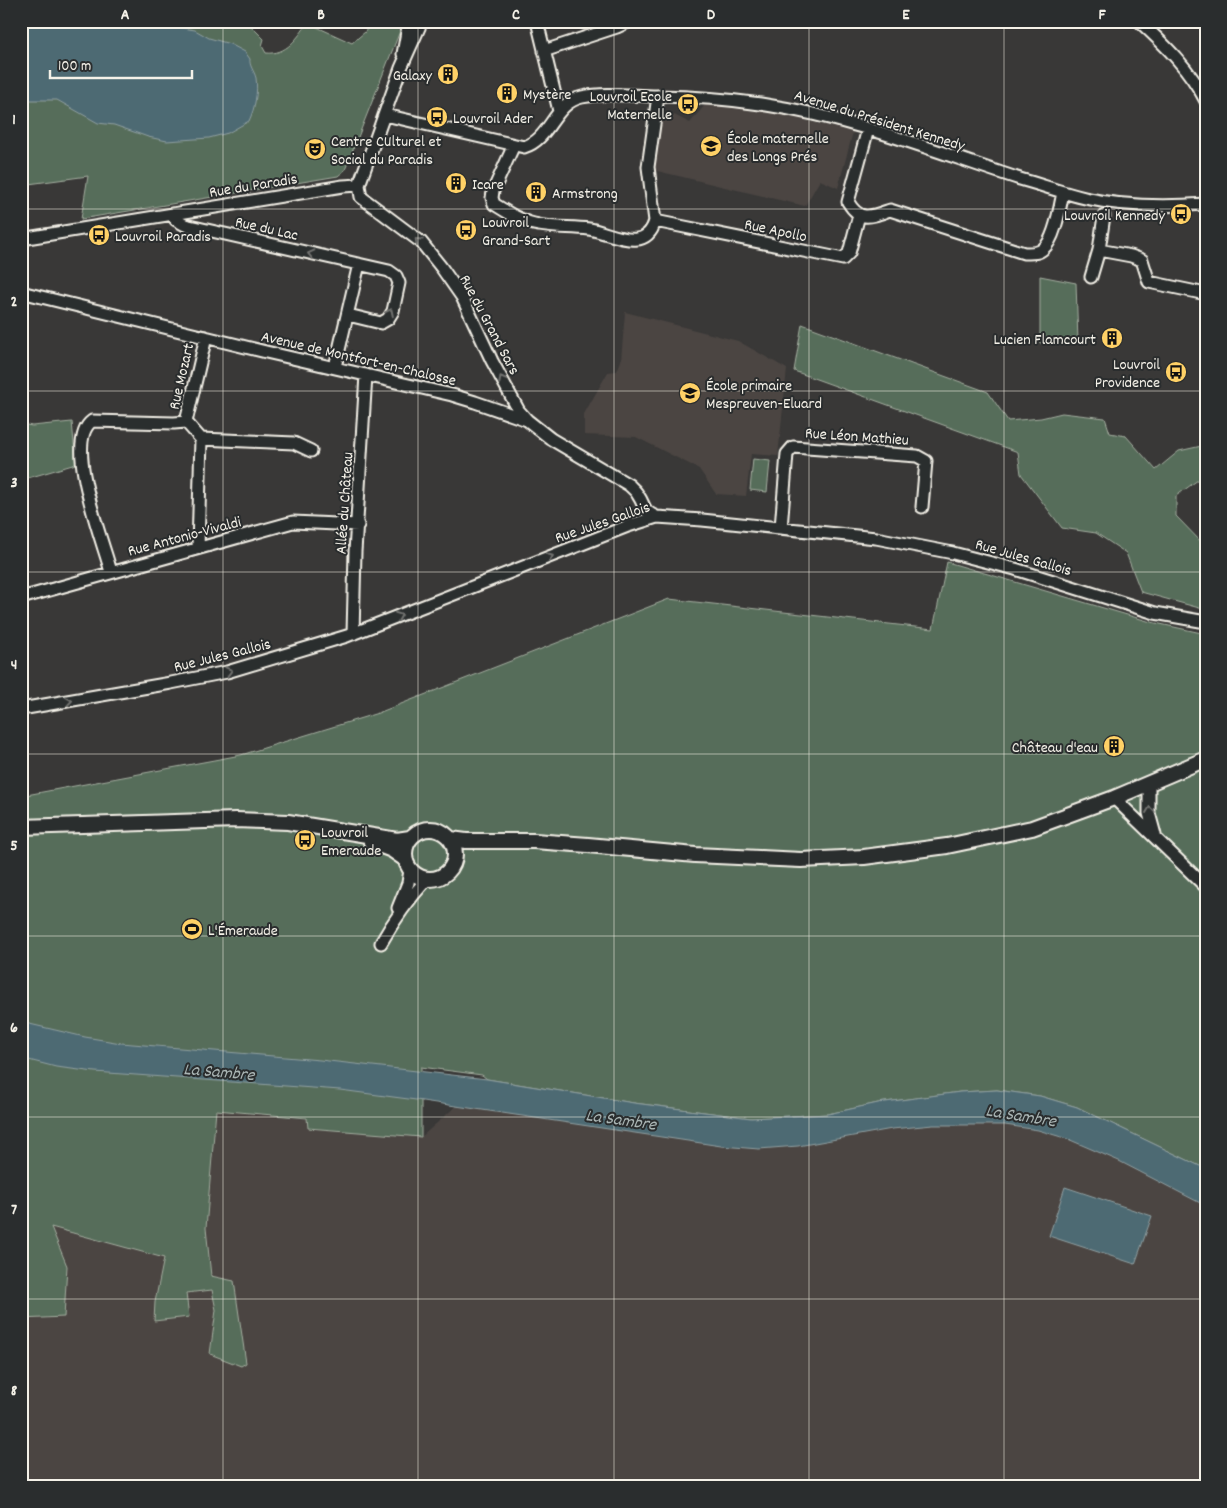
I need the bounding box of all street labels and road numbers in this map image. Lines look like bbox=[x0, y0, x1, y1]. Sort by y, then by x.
street label: Avenue du Président Kennedy bbox=[791, 85, 968, 158]
street label: Rue du Paradis bbox=[208, 168, 299, 205]
street label: Rue du Lac bbox=[233, 211, 300, 248]
street label: Rue Apollo bbox=[742, 214, 809, 249]
street label: Rue du Grand Sars bbox=[453, 271, 525, 380]
street label: Avenue de Montfort-en-Chalosse bbox=[259, 326, 458, 393]
street label: Rue Mozart bbox=[164, 341, 201, 412]
street label: Rue Léon Mathieu bbox=[804, 422, 910, 453]
street label: Allée du Château bbox=[330, 451, 361, 555]
street label: Rue Jules Gallois bbox=[552, 496, 654, 550]
street label: Rue Antonio-Vivaldi bbox=[125, 511, 244, 564]
street label: Rue Jules Gallois bbox=[972, 534, 1074, 583]
street label: Rue Jules Gallois bbox=[172, 633, 274, 680]

